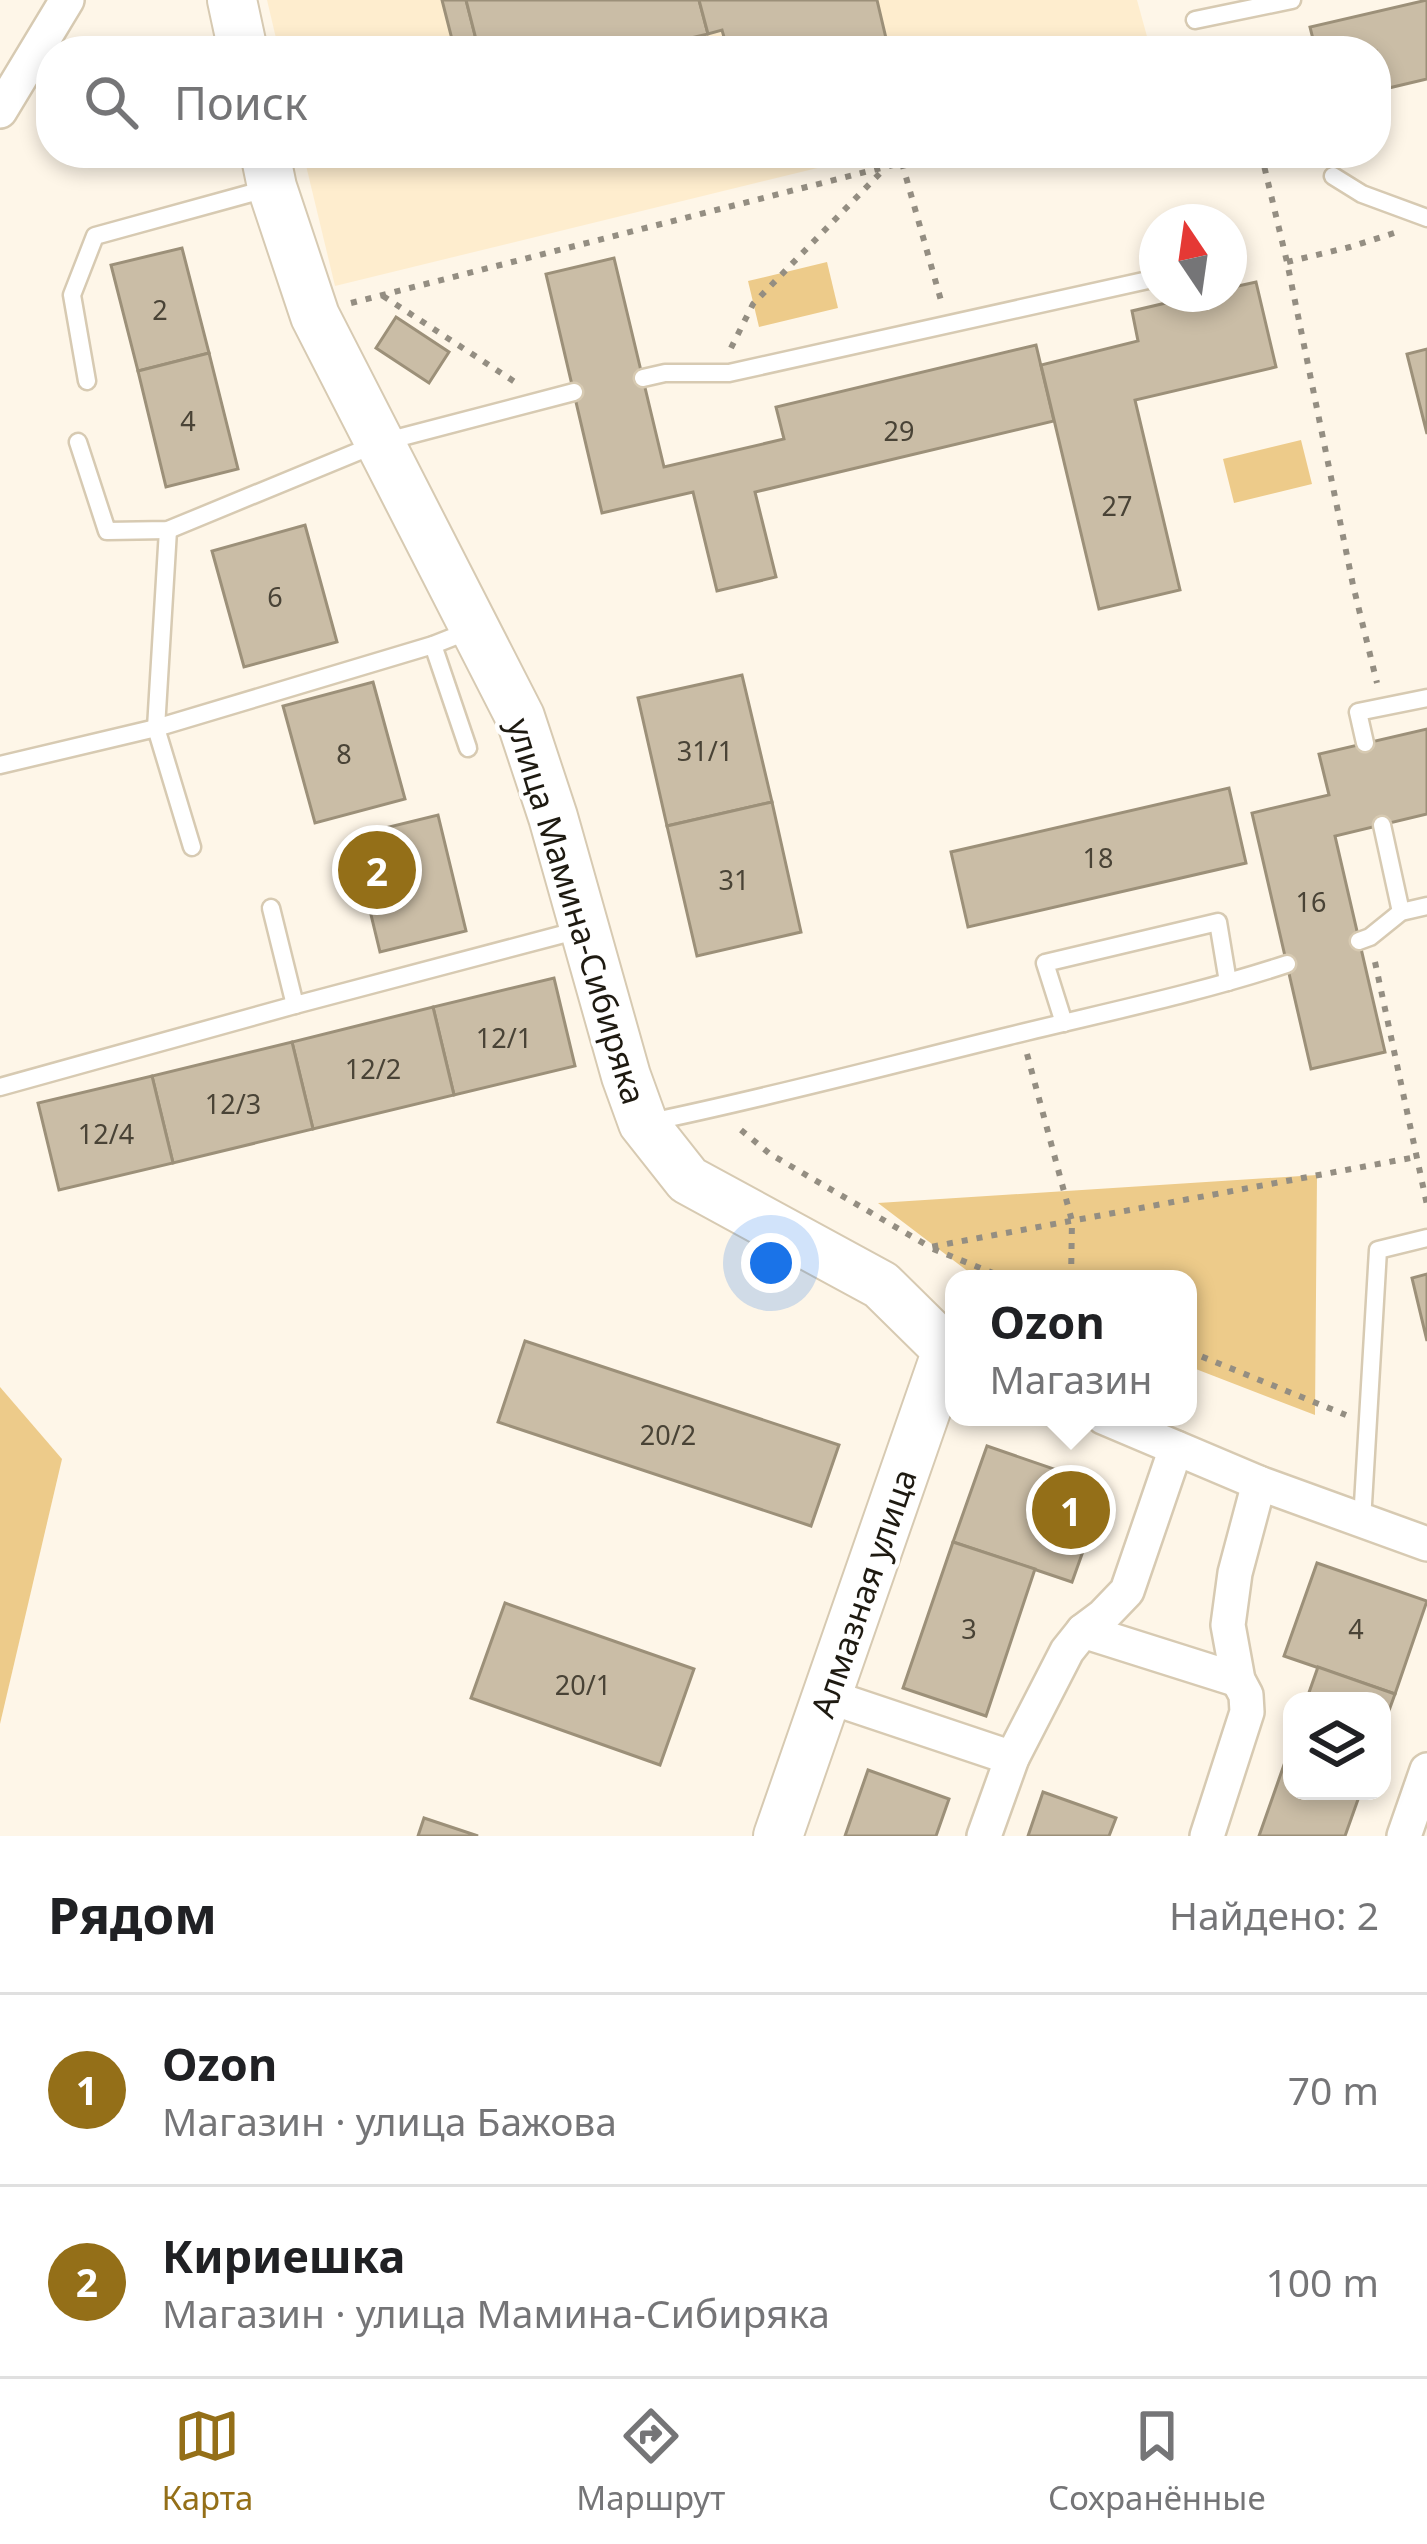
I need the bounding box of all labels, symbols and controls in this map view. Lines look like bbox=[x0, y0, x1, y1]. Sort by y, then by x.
search box bbox=[36, 36, 1391, 168]
icon: search bbox=[78, 69, 144, 135]
text: Поиск bbox=[174, 72, 308, 133]
north arrow bbox=[1139, 204, 1247, 312]
house number: 2 bbox=[152, 291, 168, 328]
house number: 4 bbox=[180, 402, 196, 439]
house number: 29 bbox=[884, 412, 914, 449]
house number: 27 bbox=[1102, 487, 1132, 524]
house number: 6 bbox=[267, 578, 283, 615]
street label: улица Мамина-Сибиряка bbox=[497, 713, 657, 1109]
house number: 31/1 bbox=[677, 732, 733, 769]
house number: 8 bbox=[336, 735, 352, 772]
pin: 2 bbox=[338, 825, 416, 915]
house number: 18 bbox=[1083, 839, 1113, 876]
house number: 31 bbox=[719, 861, 749, 898]
house number: 16 bbox=[1296, 883, 1326, 920]
house number: 12/1 bbox=[476, 1019, 532, 1056]
house number: 12/2 bbox=[345, 1050, 401, 1087]
house number: 12/3 bbox=[205, 1085, 261, 1122]
house number: 12/4 bbox=[78, 1115, 134, 1152]
your location bbox=[741, 1233, 801, 1293]
popup bbox=[945, 1270, 1197, 1426]
text: Ozon bbox=[989, 1291, 1105, 1352]
text: Магазин bbox=[989, 1352, 1153, 1405]
house number: 20/2 bbox=[640, 1416, 696, 1453]
street label: Алмазная улица bbox=[799, 1463, 927, 1723]
pin: 1 bbox=[1032, 1465, 1110, 1555]
house number: 3 bbox=[961, 1610, 977, 1647]
house number: 4 bbox=[1348, 1610, 1364, 1647]
house number: 20/1 bbox=[555, 1666, 611, 1703]
map controls bbox=[1283, 1692, 1391, 1800]
button: layers bbox=[1283, 1692, 1391, 1800]
text: Рядом bbox=[48, 1879, 217, 1949]
text: Найдено: 2 bbox=[1169, 1888, 1379, 1941]
text: Ozon bbox=[162, 2033, 277, 2094]
text: 1 bbox=[76, 2063, 98, 2116]
text: 70 m bbox=[1288, 2063, 1379, 2116]
text: Магазин · улица Бажова bbox=[162, 2094, 617, 2147]
text: Кириешка bbox=[162, 2225, 405, 2286]
text: 2 bbox=[76, 2255, 98, 2308]
text: 100 m bbox=[1265, 2255, 1379, 2308]
text: Магазин · улица Мамина-Сибиряка bbox=[162, 2286, 830, 2339]
tab: Карта bbox=[161, 2403, 253, 2520]
tab: Маршрут bbox=[576, 2403, 725, 2520]
tab: Сохранённые bbox=[1048, 2403, 1266, 2520]

